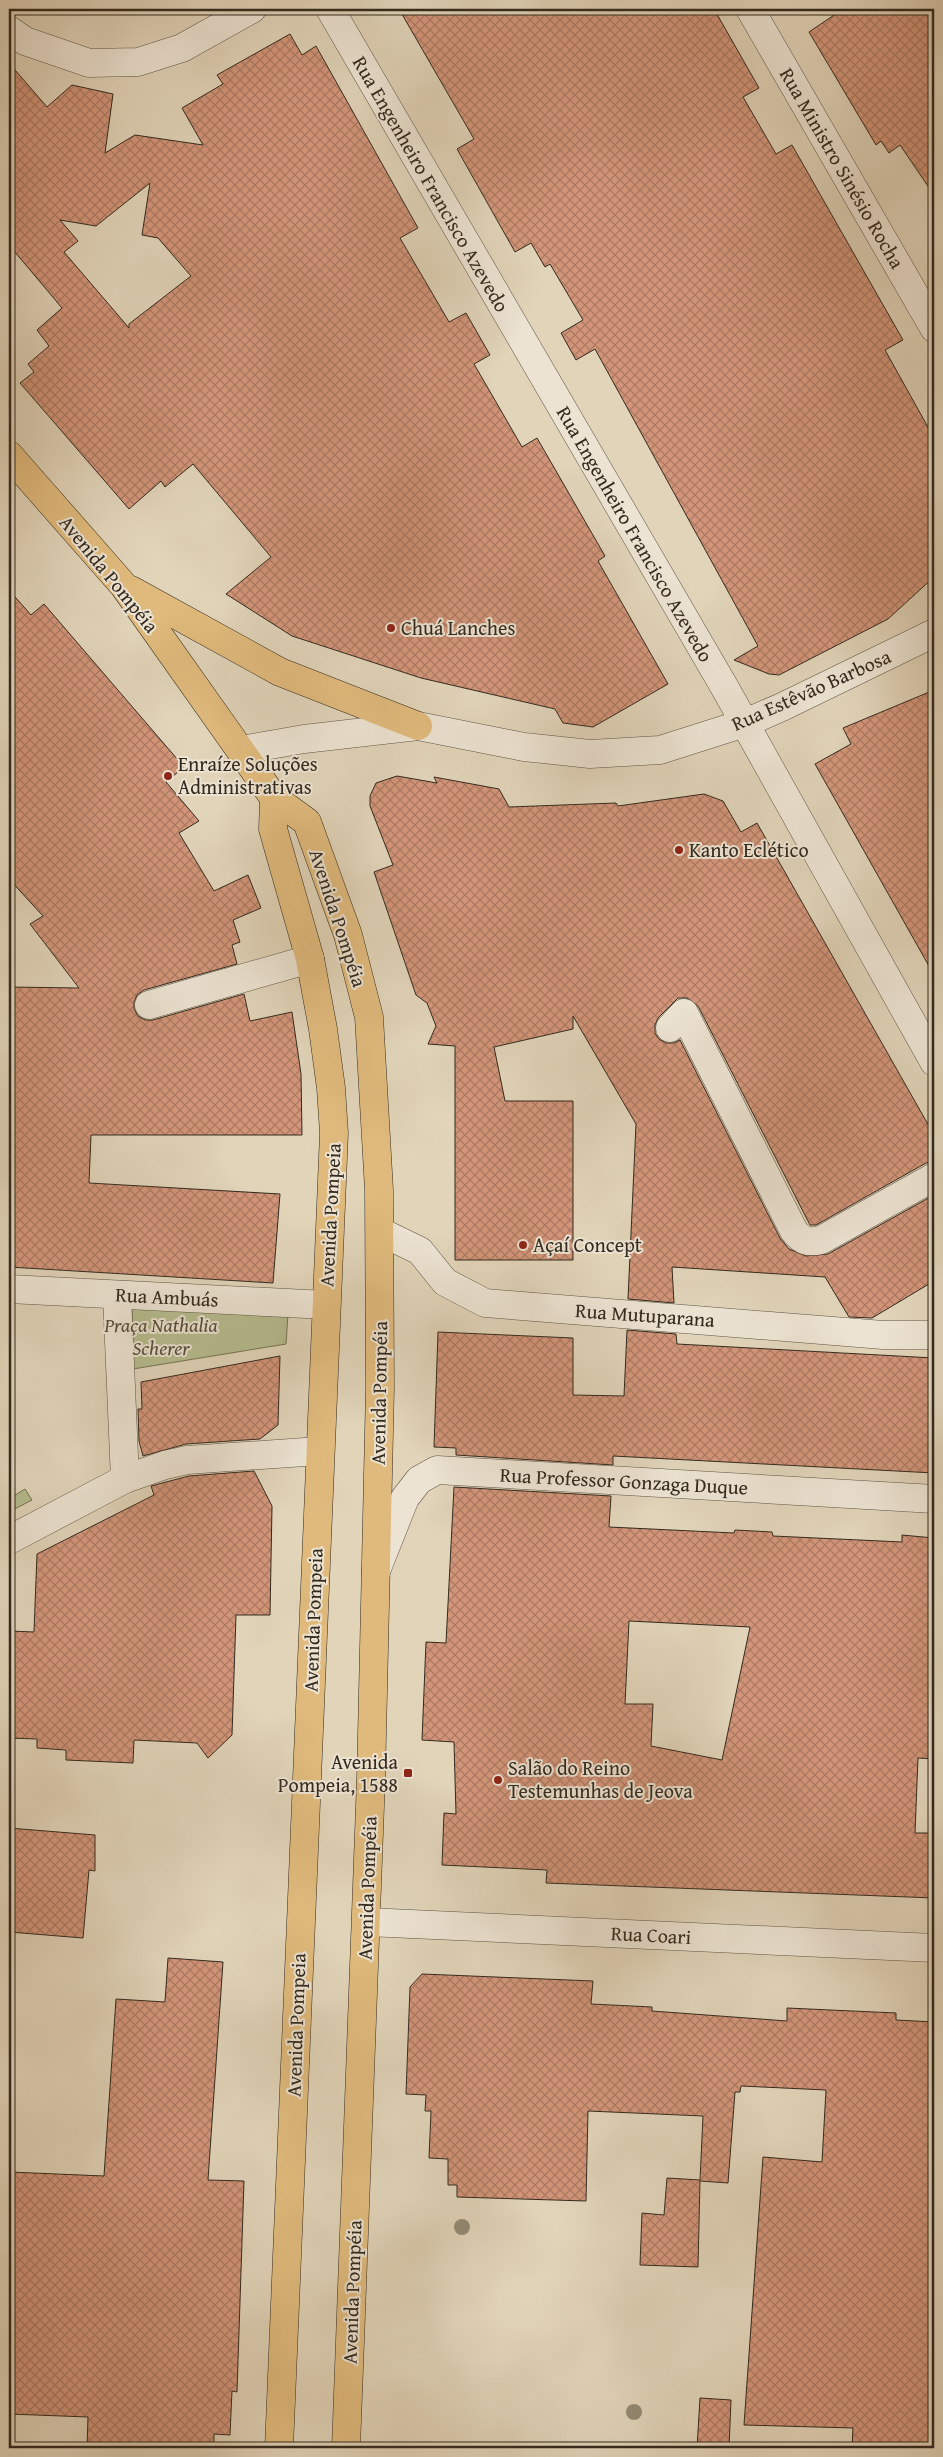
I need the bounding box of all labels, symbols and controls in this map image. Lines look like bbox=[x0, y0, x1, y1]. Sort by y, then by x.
street label: Rua Engenheiro Francisco Azevedo bbox=[346, 50, 517, 317]
street label: Rua Ministro Sinésio Rocha bbox=[773, 62, 912, 274]
street label: Rua Engenheiro Francisco Azevedo bbox=[550, 400, 721, 667]
street label: Avenida Pompéia bbox=[53, 509, 166, 639]
place label: Chuá Lanches bbox=[401, 613, 515, 642]
marker: Chuá Lanches bbox=[385, 622, 397, 634]
street label: Rua Estêvão Barbosa bbox=[726, 641, 896, 738]
place label: Enraíze Soluções Administrativas bbox=[178, 749, 318, 801]
marker: Enraíze Soluções Administrativas bbox=[162, 770, 174, 782]
place label: Kanto Eclético bbox=[689, 835, 809, 864]
marker: Kanto Eclético bbox=[673, 844, 685, 856]
street label: Avenida Pompéia bbox=[302, 845, 375, 991]
street label: Avenida Pompeia bbox=[311, 1142, 348, 1288]
place label: Açaí Concept bbox=[533, 1230, 642, 1259]
marker: Açaí Concept bbox=[517, 1239, 529, 1251]
street label: Rua Ambuás bbox=[115, 1279, 219, 1314]
street label: Rua Mutuparana bbox=[574, 1295, 716, 1334]
park label: Praça Nathalia Scherer bbox=[103, 1310, 218, 1362]
street label: Avenida Pompéia bbox=[363, 1320, 394, 1465]
street label: Rua Professor Gonzaga Duque bbox=[499, 1460, 749, 1501]
street label: Avenida Pompeia bbox=[295, 1547, 330, 1692]
place label: Avenida Pompeia, 1588 bbox=[278, 1747, 399, 1799]
place label: Salão do Reino Testemunhas de Jeova bbox=[508, 1753, 693, 1805]
marker: Avenida Pompeia, 1588 bbox=[402, 1767, 414, 1779]
marker: Salão do Reino Testemunhas de Jeova bbox=[492, 1774, 504, 1786]
street label: Avenida Pompéia bbox=[349, 1815, 384, 1960]
street label: Rua Coari bbox=[610, 1918, 692, 1951]
street label: Avenida Pompeia bbox=[278, 1952, 313, 2097]
street label: Avenida Pompéia bbox=[334, 2219, 369, 2364]

